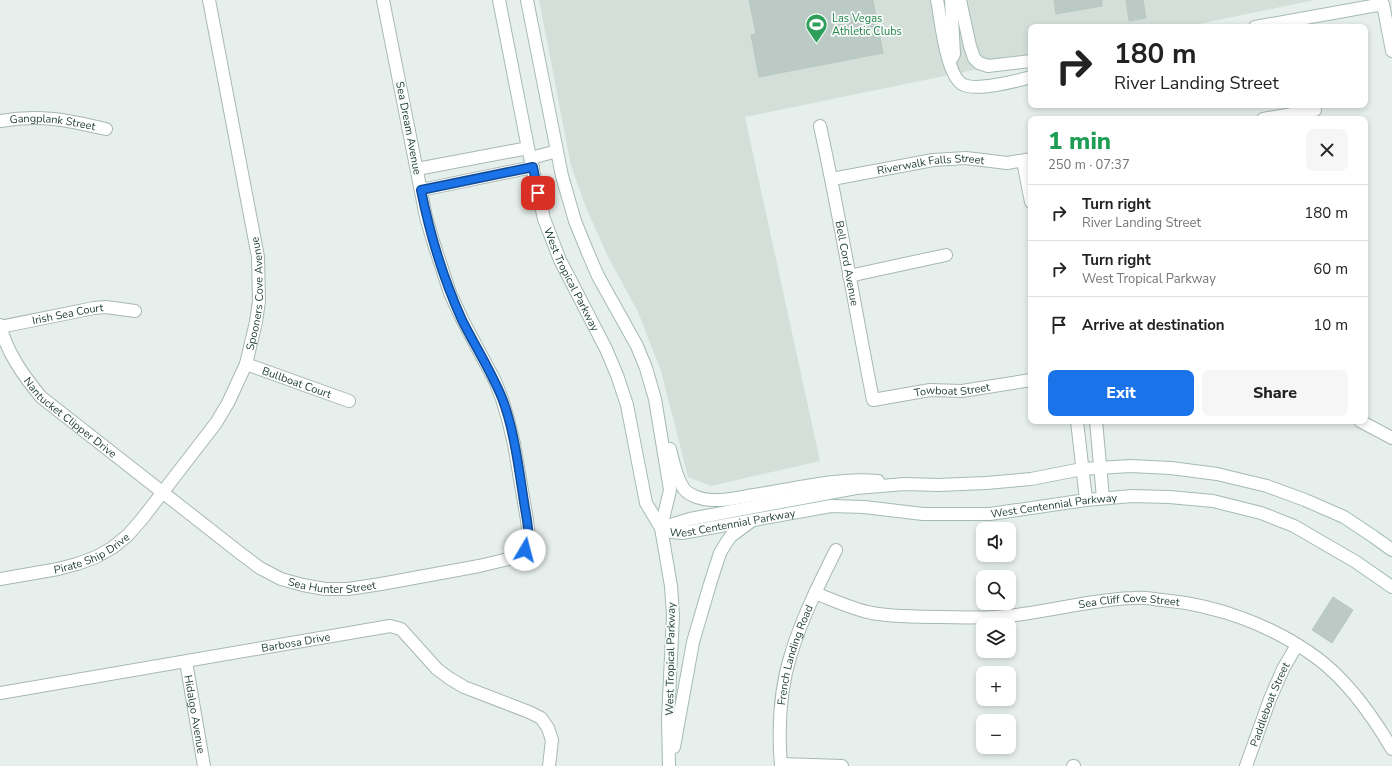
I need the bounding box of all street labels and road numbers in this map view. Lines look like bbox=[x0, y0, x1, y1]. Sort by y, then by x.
street label: Sea Dream Avenue bbox=[392, 80, 425, 176]
street label: Gangplank Street bbox=[9, 111, 97, 134]
street label: Riverwalk Falls Street bbox=[876, 151, 985, 178]
street label: Bell Cord Avenue bbox=[831, 220, 862, 307]
street label: West Tropical Parkway bbox=[540, 225, 603, 334]
street label: Spooners Cove Avenue bbox=[243, 235, 267, 352]
street label: Irish Sea Court bbox=[31, 300, 104, 328]
street label: Bullboat Court bbox=[260, 363, 334, 402]
street label: Nantucket Clipper Drive bbox=[20, 374, 120, 462]
street label: Towboat Street bbox=[913, 380, 991, 401]
street label: West Centennial Parkway bbox=[990, 490, 1118, 522]
street label: West Centennial Parkway bbox=[669, 506, 797, 541]
street label: Pirate Ship Drive bbox=[53, 530, 133, 578]
street label: Sea Hunter Street bbox=[286, 574, 377, 597]
street label: Sea Cliff Cove Street bbox=[1077, 591, 1181, 612]
street label: West Tropical Parkway bbox=[662, 602, 679, 716]
street label: French Landing Road bbox=[774, 603, 817, 706]
street label: Barbosa Drive bbox=[260, 629, 332, 656]
street label: Paddleboat Street bbox=[1247, 659, 1293, 749]
street label: Hidalgo Avenue bbox=[180, 674, 209, 755]

